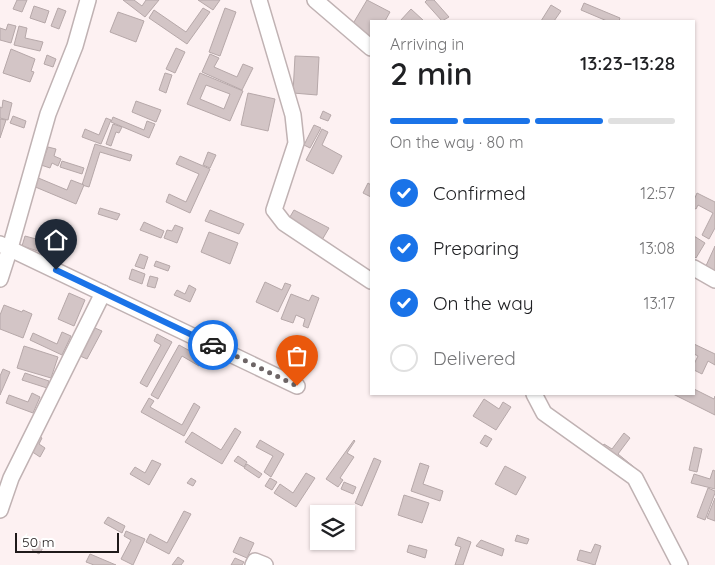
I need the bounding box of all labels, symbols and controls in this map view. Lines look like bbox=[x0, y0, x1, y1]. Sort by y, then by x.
text: Arriving in bbox=[390, 34, 464, 54]
text: 13:23–13:28 bbox=[580, 51, 675, 75]
text: 2 min bbox=[390, 53, 473, 93]
text: On the way · 80 m bbox=[390, 132, 524, 152]
icon: check bbox=[390, 179, 418, 207]
text: Confirmed bbox=[433, 181, 526, 205]
text: 12:57 bbox=[640, 183, 675, 203]
pin bbox=[35, 219, 77, 270]
icon: home bbox=[42, 226, 70, 254]
icon: check bbox=[390, 234, 418, 262]
text: Preparing bbox=[433, 236, 519, 260]
text: 13:08 bbox=[640, 238, 675, 258]
icon: check bbox=[390, 289, 418, 317]
text: On the way bbox=[433, 291, 534, 315]
text: 13:17 bbox=[644, 293, 675, 313]
courier bbox=[188, 320, 238, 370]
icon: car bbox=[199, 331, 227, 359]
pin bbox=[276, 335, 318, 386]
icon: bag bbox=[283, 342, 311, 370]
text: Delivered bbox=[433, 346, 516, 370]
map controls bbox=[310, 505, 355, 550]
button: layers bbox=[310, 505, 355, 550]
scale bar bbox=[15, 530, 119, 553]
text: 50 m bbox=[22, 533, 55, 551]

